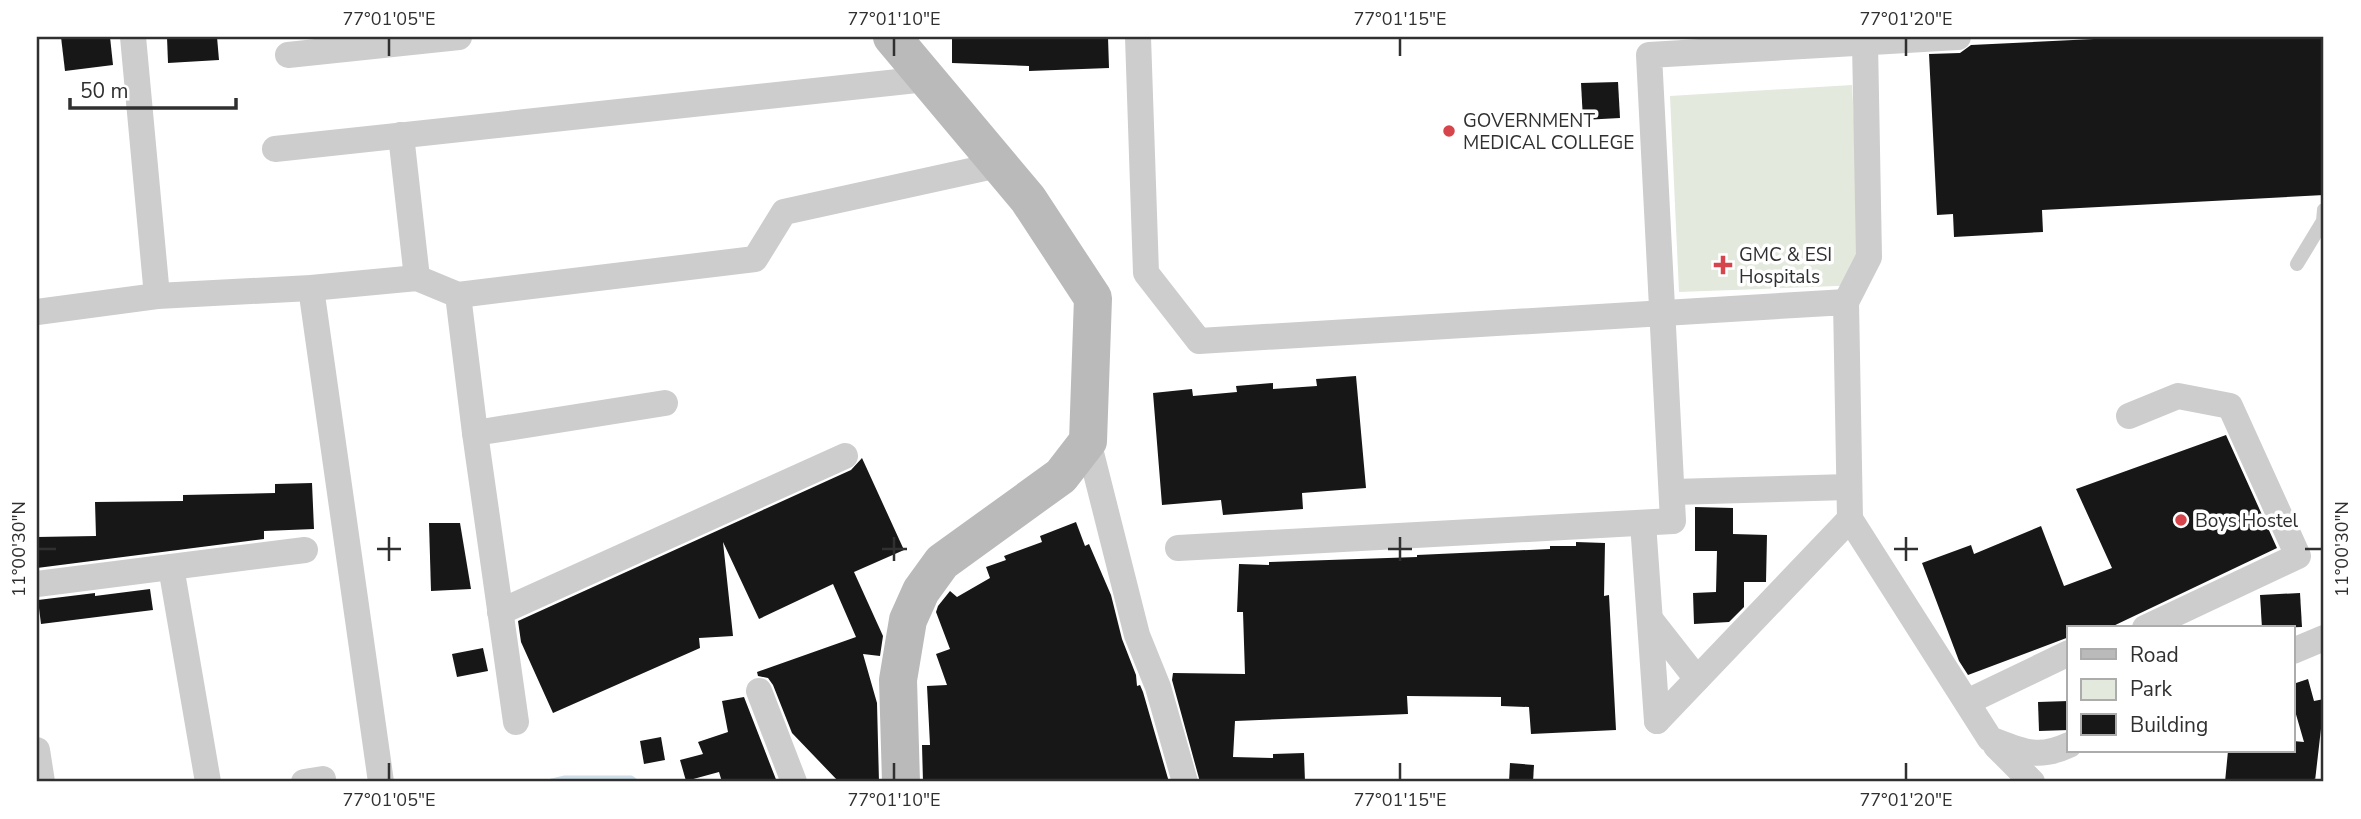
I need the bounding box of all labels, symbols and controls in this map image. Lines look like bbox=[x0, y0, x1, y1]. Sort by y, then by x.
text: 77°01'05"E bbox=[343, 7, 436, 31]
text: 77°01'10"E bbox=[848, 7, 941, 31]
text: 77°01'15"E bbox=[1354, 7, 1447, 31]
text: 77°01'20"E bbox=[1860, 7, 1953, 31]
scale bar bbox=[70, 66, 236, 110]
text: 50 m bbox=[80, 77, 129, 105]
place label: GOVERNMENT MEDICAL COLLEGE bbox=[1463, 108, 1634, 156]
marker: GOVERNMENT MEDICAL COLLEGE bbox=[1441, 123, 1457, 139]
place label: GMC & ESI Hospitals bbox=[1739, 242, 1832, 290]
marker: GMC & ESI Hospitals bbox=[1713, 255, 1733, 275]
text: 11°00'30"N bbox=[7, 501, 31, 597]
text: 11°00'30"N bbox=[2330, 501, 2354, 597]
place label: Boys Hostel bbox=[2195, 508, 2299, 534]
marker: Boys Hostel bbox=[2173, 512, 2189, 528]
legend bbox=[2067, 626, 2294, 752]
text: Road bbox=[2130, 641, 2179, 669]
text: Park bbox=[2130, 675, 2172, 703]
text: Building bbox=[2130, 711, 2208, 739]
text: 77°01'05"E bbox=[343, 788, 436, 812]
text: 77°01'10"E bbox=[848, 788, 941, 812]
text: 77°01'15"E bbox=[1354, 788, 1447, 812]
text: 77°01'20"E bbox=[1860, 788, 1953, 812]

